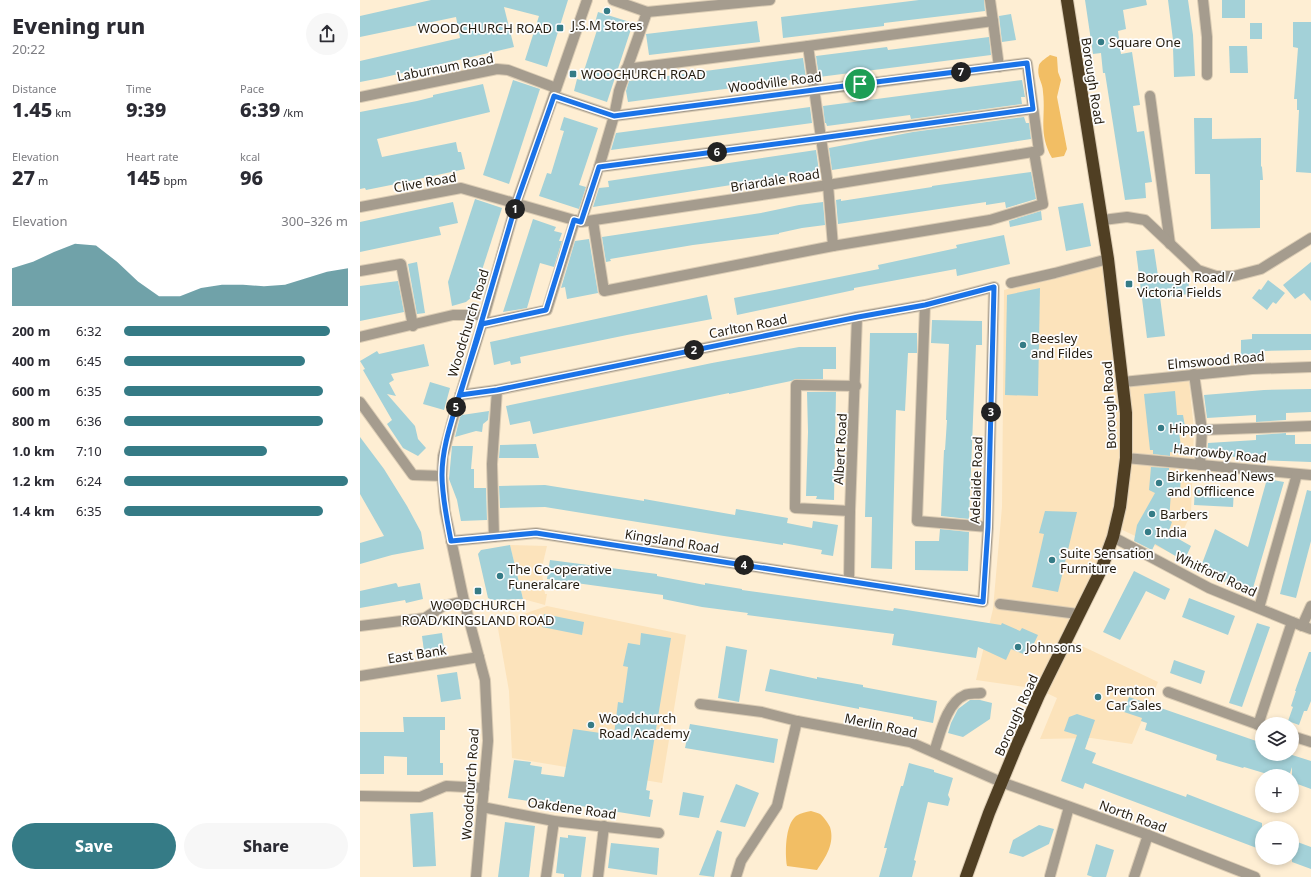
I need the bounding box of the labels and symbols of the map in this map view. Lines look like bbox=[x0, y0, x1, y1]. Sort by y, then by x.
marker: J.S.M Stores bbox=[602, 6, 612, 16]
place label: J.S.M Stores bbox=[569, 16, 643, 34]
place label: WOODCHURCH ROAD bbox=[418, 19, 552, 37]
marker: WOODCHURCH ROAD bbox=[555, 23, 565, 33]
place label: Square One bbox=[1109, 33, 1181, 51]
street label: Borough Road bbox=[1077, 36, 1109, 126]
marker: Square One bbox=[1096, 37, 1106, 47]
street label: Laburnum Road bbox=[395, 49, 495, 85]
pin: 7 bbox=[951, 62, 971, 82]
place label: WOOCHURCH ROAD bbox=[581, 65, 706, 83]
street label: Woodville Road bbox=[727, 67, 823, 97]
pin bbox=[843, 67, 877, 101]
marker: WOOCHURCH ROAD bbox=[568, 69, 578, 79]
pin: 6 bbox=[707, 142, 727, 162]
street label: Briardale Road bbox=[729, 164, 821, 196]
street label: Clive Road bbox=[392, 168, 458, 196]
pin: 1 bbox=[505, 199, 525, 219]
street label: Woodchurch Road bbox=[443, 267, 493, 379]
place label: Borough Road / Victoria Fields bbox=[1137, 268, 1233, 301]
marker: Borough Road / Victoria Fields bbox=[1124, 279, 1134, 289]
street label: Carlton Road bbox=[707, 310, 789, 342]
place label: Beesley and Fildes bbox=[1031, 329, 1093, 362]
pin: 2 bbox=[684, 340, 704, 360]
marker: Beesley and Fildes bbox=[1018, 340, 1028, 350]
street label: Elmswood Road bbox=[1167, 347, 1265, 373]
street label: Borough Road bbox=[1098, 361, 1120, 449]
pin: 5 bbox=[446, 397, 466, 417]
pin: 3 bbox=[981, 402, 1001, 422]
street label: Albert Road bbox=[829, 413, 851, 485]
place label: Hippos bbox=[1169, 419, 1212, 437]
marker: Hippos bbox=[1156, 423, 1166, 433]
street label: Adelaide Road bbox=[965, 436, 987, 524]
street label: Harrowby Road bbox=[1172, 439, 1268, 467]
place label: Birkenhead News and Offlicence bbox=[1167, 467, 1274, 500]
marker: Birkenhead News and Offlicence bbox=[1154, 478, 1164, 488]
place label: Barbers bbox=[1160, 505, 1208, 523]
marker: Barbers bbox=[1147, 509, 1157, 519]
place label: India bbox=[1156, 523, 1187, 541]
street label: Kingsland Road bbox=[624, 525, 720, 557]
marker: India bbox=[1143, 527, 1153, 537]
place label: Suite Sensation Furniture bbox=[1060, 544, 1154, 577]
street label: Whitford Road bbox=[1172, 547, 1260, 601]
pin: 4 bbox=[734, 555, 754, 575]
marker: Suite Sensation Furniture bbox=[1047, 555, 1057, 565]
place label: The Co-operative Funeralcare bbox=[508, 560, 612, 593]
marker: The Co-operative Funeralcare bbox=[495, 571, 505, 581]
marker: WOODCHURCH ROAD/KINGSLAND ROAD bbox=[473, 586, 483, 596]
place label: WOODCHURCH ROAD/KINGSLAND ROAD bbox=[401, 596, 555, 629]
place label: Johnsons bbox=[1024, 638, 1082, 656]
street label: East Bank bbox=[386, 640, 448, 668]
marker: Johnsons bbox=[1013, 642, 1023, 652]
street label: Borough Road bbox=[990, 671, 1042, 759]
place label: Prenton Car Sales bbox=[1106, 681, 1162, 714]
marker: Prenton Car Sales bbox=[1093, 692, 1103, 702]
place label: Woodchurch Road Academy bbox=[599, 709, 690, 742]
street label: Merlin Road bbox=[843, 709, 919, 741]
marker: Woodchurch Road Academy bbox=[586, 720, 596, 730]
street label: Woodchurch Road bbox=[457, 728, 483, 840]
street label: Oakdene Road bbox=[526, 793, 618, 823]
street label: North Road bbox=[1097, 795, 1169, 837]

